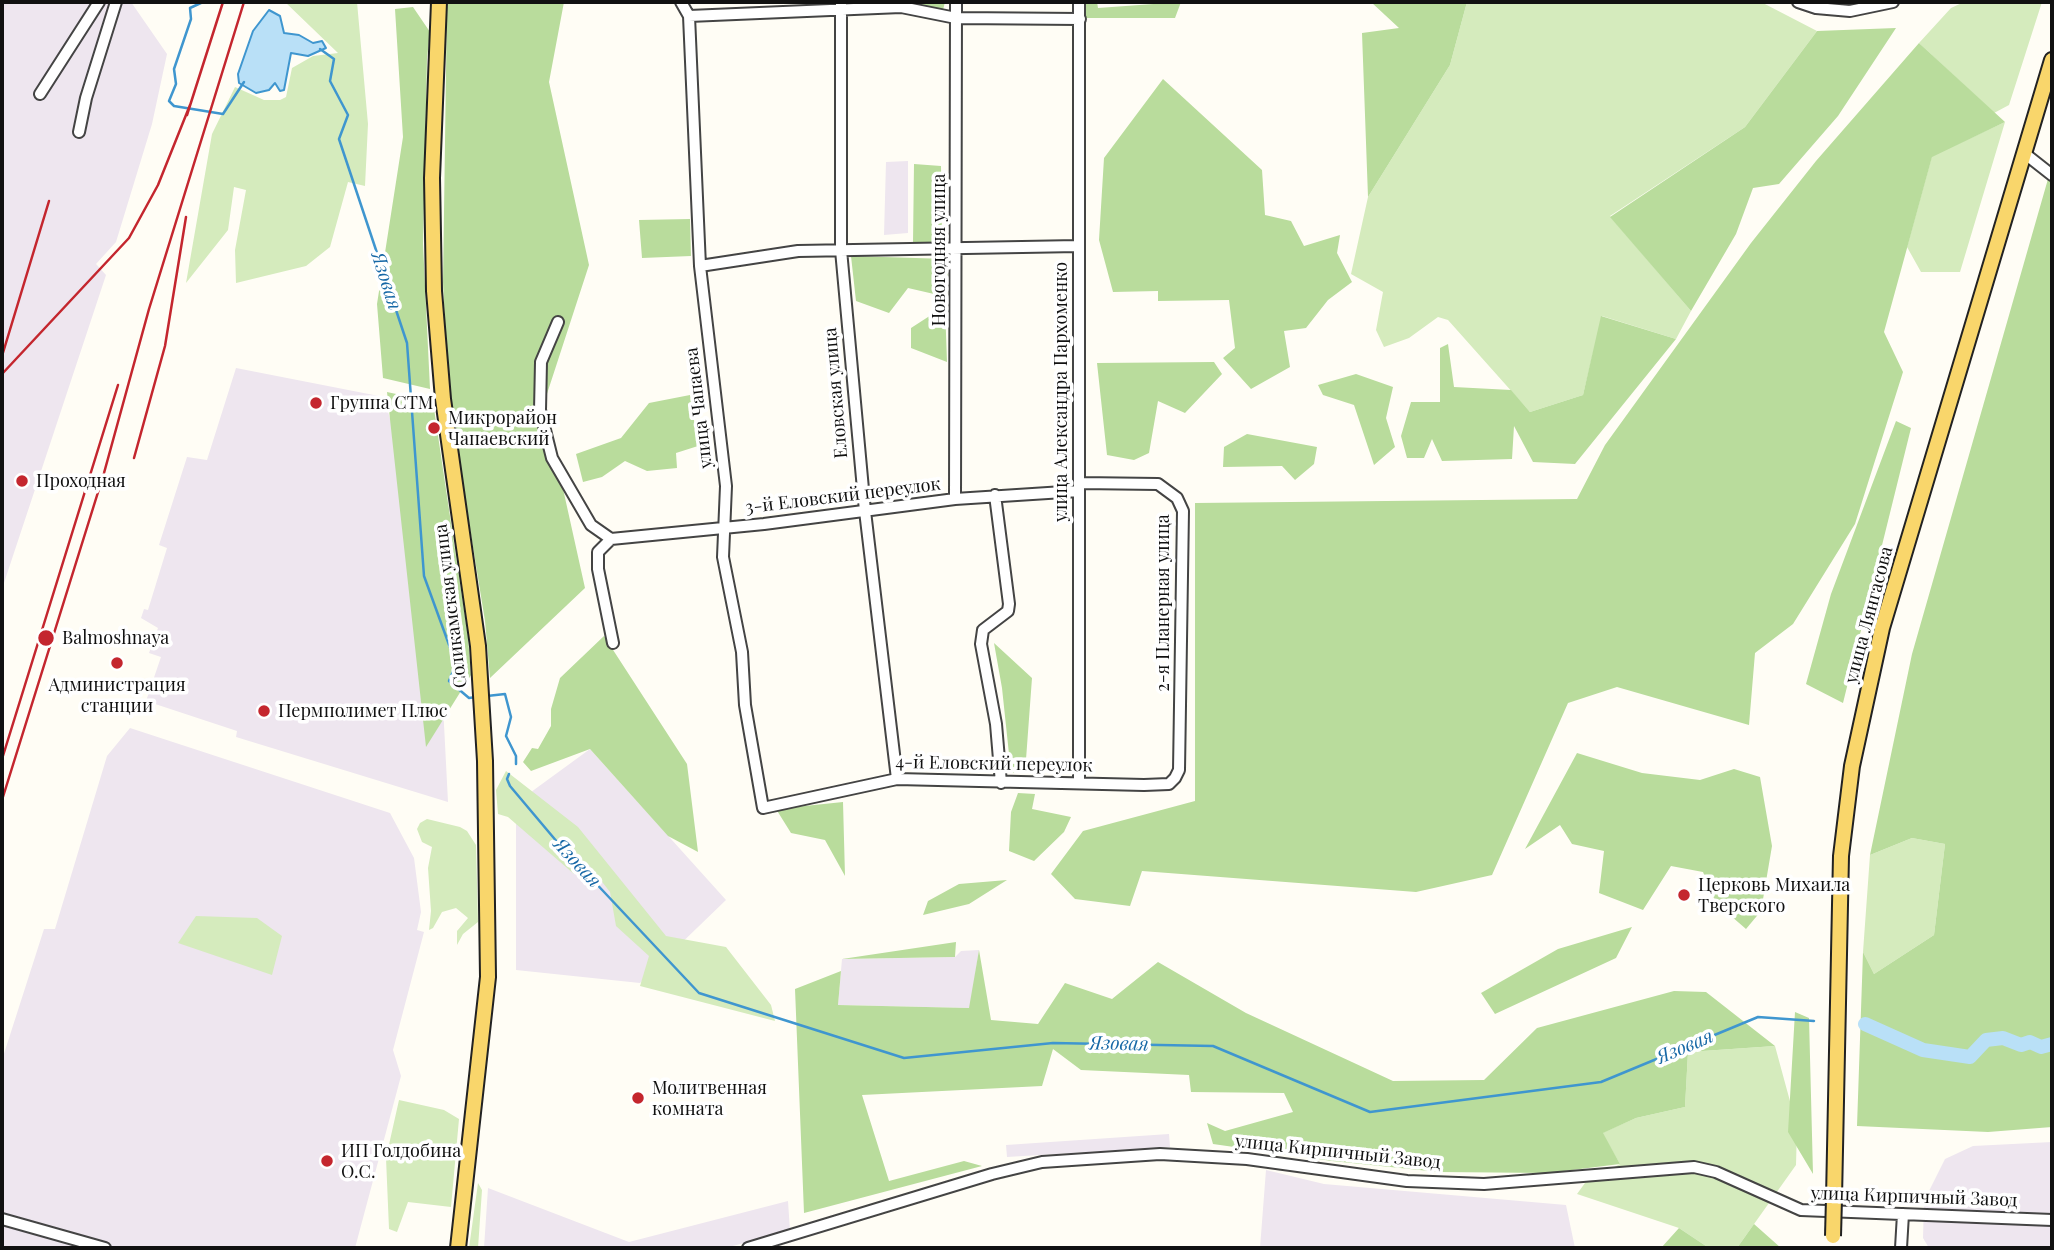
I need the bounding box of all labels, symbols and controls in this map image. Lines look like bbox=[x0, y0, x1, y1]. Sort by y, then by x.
street label: Новогодняя улица bbox=[928, 174, 950, 326]
water label: Язовая bbox=[366, 249, 406, 313]
street label: улица Александра Пархоменко bbox=[1050, 262, 1072, 522]
street label: Еловская улица bbox=[820, 327, 852, 459]
street label: улица Чапаева bbox=[681, 346, 717, 470]
place label: Группа СТМ bbox=[330, 392, 433, 414]
marker: Группа СТМ bbox=[308, 395, 324, 411]
place label: Микрорайон Чапаевский bbox=[448, 407, 557, 450]
marker: Микрорайон Чапаевский bbox=[426, 420, 442, 436]
place label: Проходная bbox=[36, 470, 126, 492]
marker: Проходная bbox=[14, 473, 30, 489]
street label: 3-й Еловский переулок bbox=[744, 473, 942, 519]
street label: 2-я Планерная улица bbox=[1152, 514, 1174, 692]
street label: Соликамская улица bbox=[430, 523, 472, 689]
street label: улица Лянгасова bbox=[1840, 544, 1898, 686]
place label: Balmoshnaya bbox=[62, 627, 169, 649]
marker: Balmoshnaya bbox=[36, 628, 56, 648]
marker: Администрация станции bbox=[109, 655, 125, 671]
place label: Администрация станции bbox=[48, 674, 186, 716]
place label: Пермполимет Плюс bbox=[278, 700, 448, 722]
marker: Пермполимет Плюс bbox=[256, 703, 272, 719]
street label: 4-й Еловский переулок bbox=[895, 751, 1093, 777]
water label: Язовая bbox=[548, 833, 606, 893]
place label: Церковь Михаила Тверского bbox=[1698, 874, 1850, 917]
marker: Церковь Михаила Тверского bbox=[1676, 887, 1692, 903]
water label: Язовая bbox=[1653, 1025, 1717, 1069]
water label: Язовая bbox=[1089, 1032, 1149, 1056]
place label: Молитвенная комната bbox=[652, 1077, 767, 1120]
marker: Молитвенная комната bbox=[630, 1090, 646, 1106]
street label: улица Кирпичный Завод bbox=[1234, 1130, 1442, 1174]
place label: ИП Голдобина О.С. bbox=[341, 1140, 461, 1182]
marker: ИП Голдобина О.С. bbox=[319, 1153, 335, 1169]
street label: улица Кирпичный Завод bbox=[1810, 1183, 2018, 1211]

